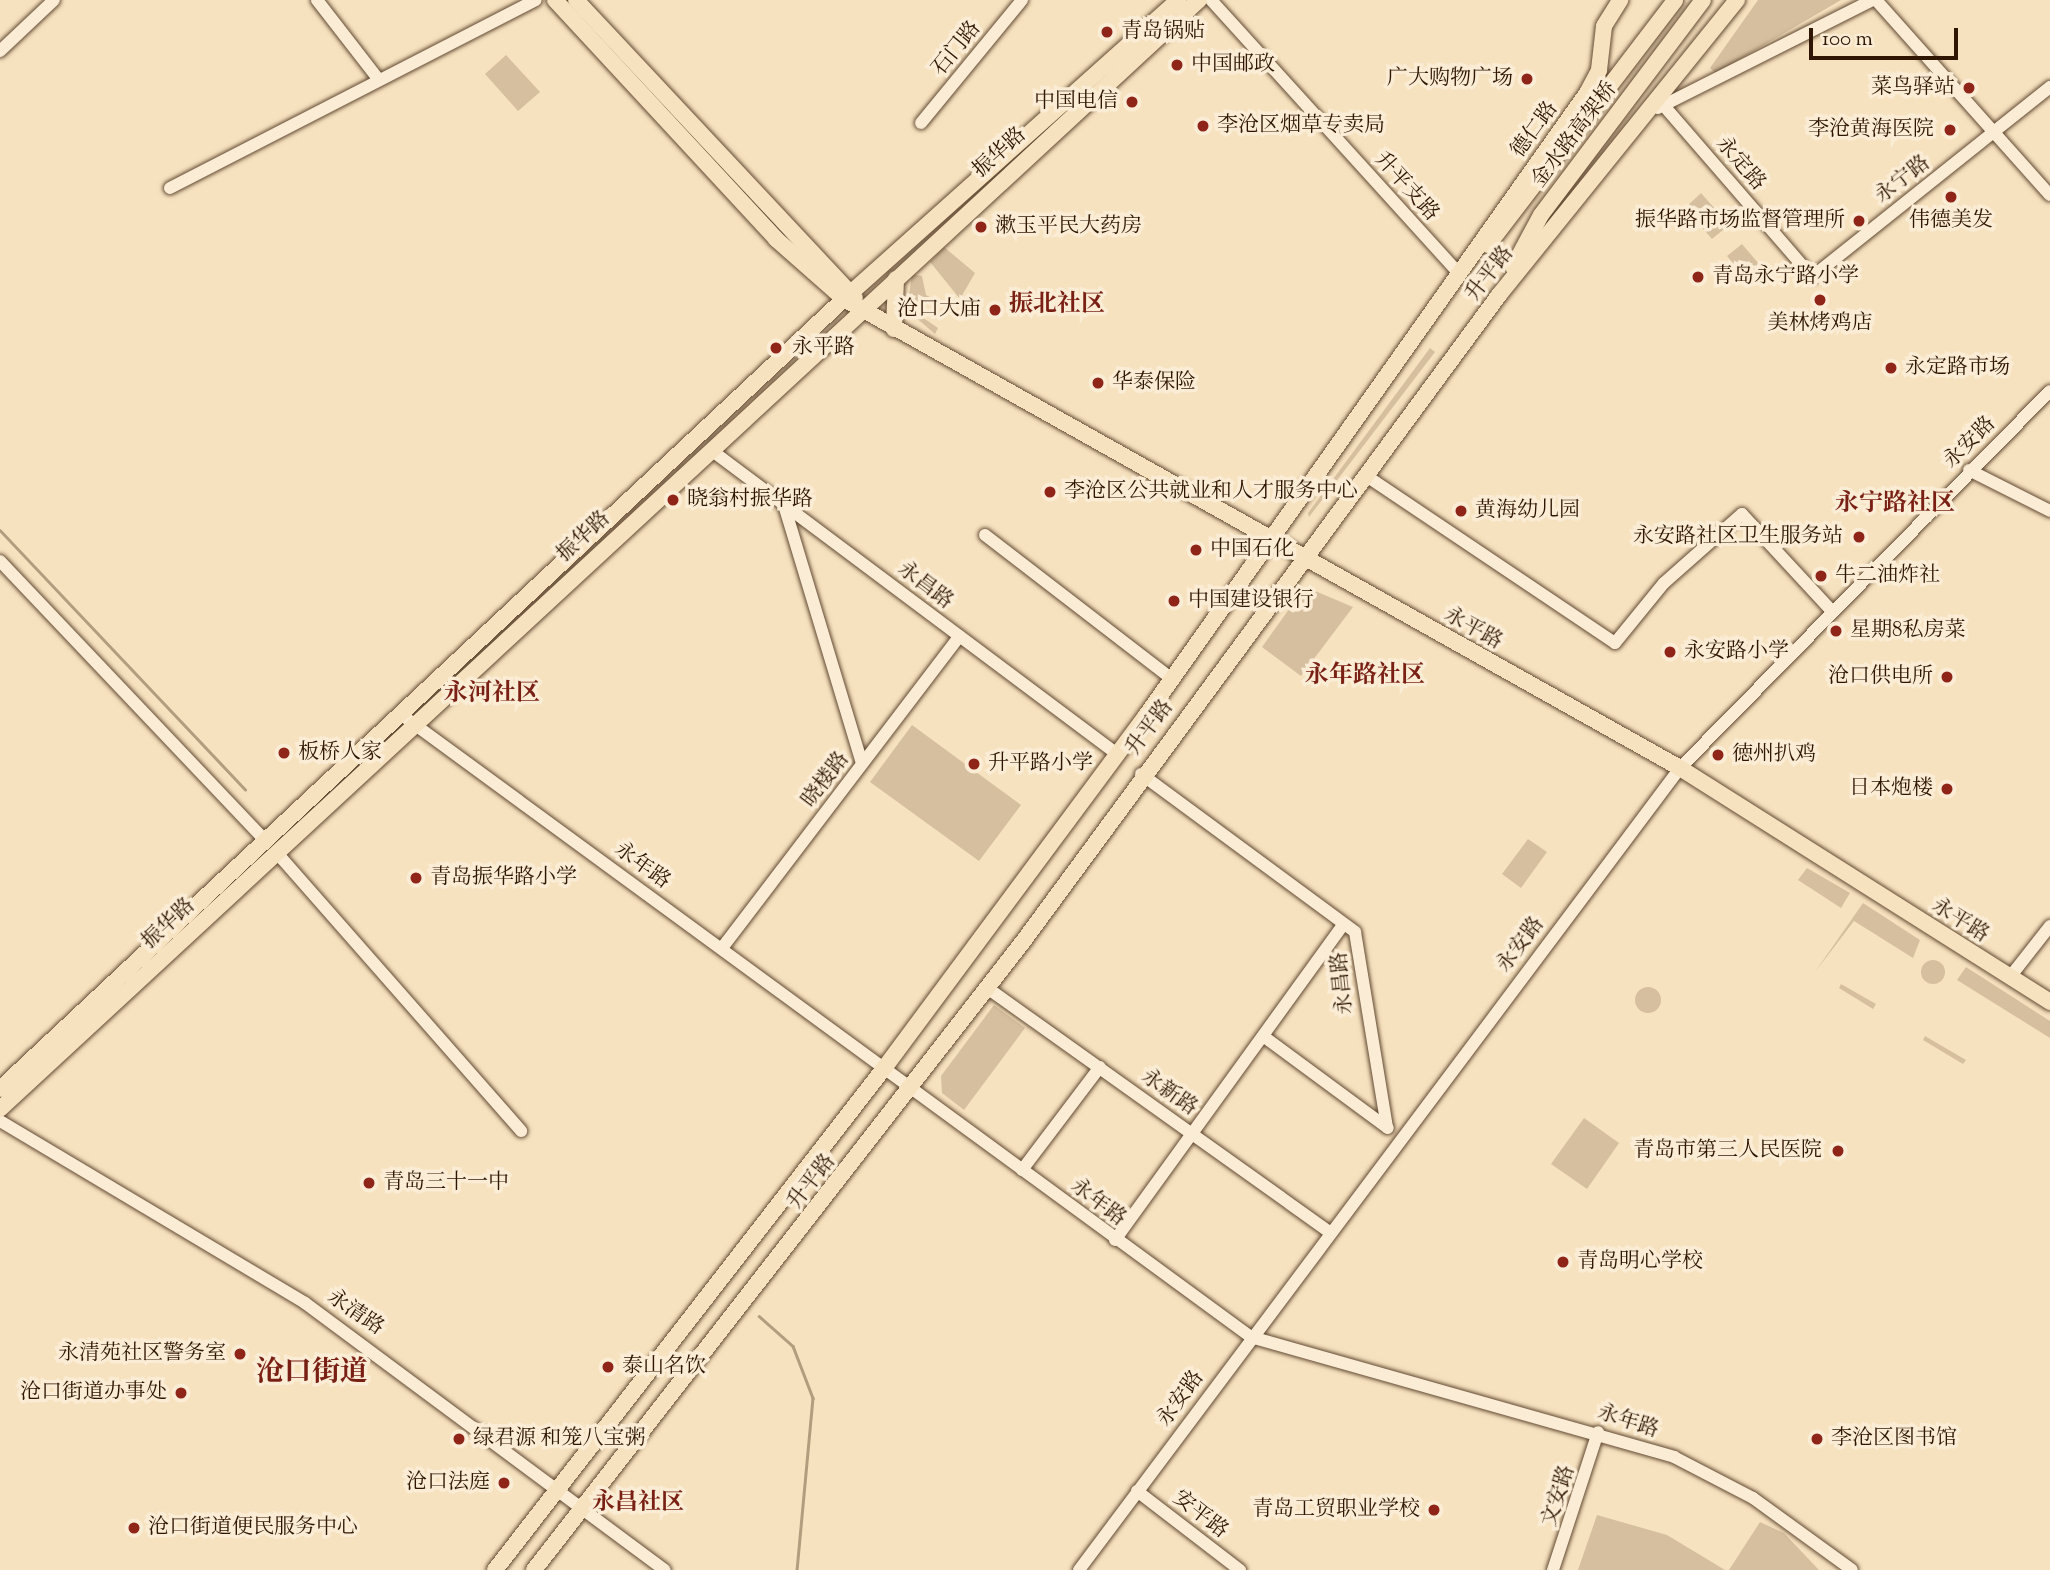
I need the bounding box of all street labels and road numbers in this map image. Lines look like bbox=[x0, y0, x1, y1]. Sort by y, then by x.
street label: 石门路 bbox=[927, 17, 987, 81]
street label: 金水路高架桥 bbox=[1527, 77, 1623, 193]
street label: 德仁路 bbox=[1506, 97, 1564, 163]
street label: 振华路 bbox=[968, 123, 1032, 183]
street label: 永定路 bbox=[1710, 132, 1770, 196]
street label: 升平支路 bbox=[1369, 147, 1443, 227]
street label: 永宁路 bbox=[1870, 151, 1936, 209]
street label: 升平路 bbox=[1461, 241, 1519, 307]
street label: 永安路 bbox=[1939, 412, 2001, 474]
street label: 振华路 bbox=[552, 506, 616, 568]
street label: 永昌路 bbox=[892, 557, 958, 615]
street label: 永平路 bbox=[1439, 603, 1507, 655]
street label: 升平路 bbox=[1121, 695, 1179, 761]
street label: 晓楼路 bbox=[797, 747, 855, 813]
street label: 永年路 bbox=[609, 837, 675, 895]
street label: 振华路 bbox=[137, 893, 201, 955]
street label: 永平路 bbox=[1927, 894, 1993, 948]
street label: 永安路 bbox=[1492, 912, 1550, 978]
street label: 永昌路 bbox=[1327, 950, 1359, 1016]
street label: 永新路 bbox=[1136, 1065, 1202, 1121]
street label: 升平路 bbox=[783, 1149, 841, 1215]
street label: 永年路 bbox=[1065, 1174, 1131, 1232]
street label: 永清路 bbox=[322, 1285, 388, 1341]
street label: 永安路 bbox=[1152, 1366, 1210, 1432]
street label: 永年路 bbox=[1594, 1400, 1662, 1444]
street label: 文安路 bbox=[1537, 1462, 1581, 1530]
street label: 安平路 bbox=[1167, 1486, 1233, 1544]

